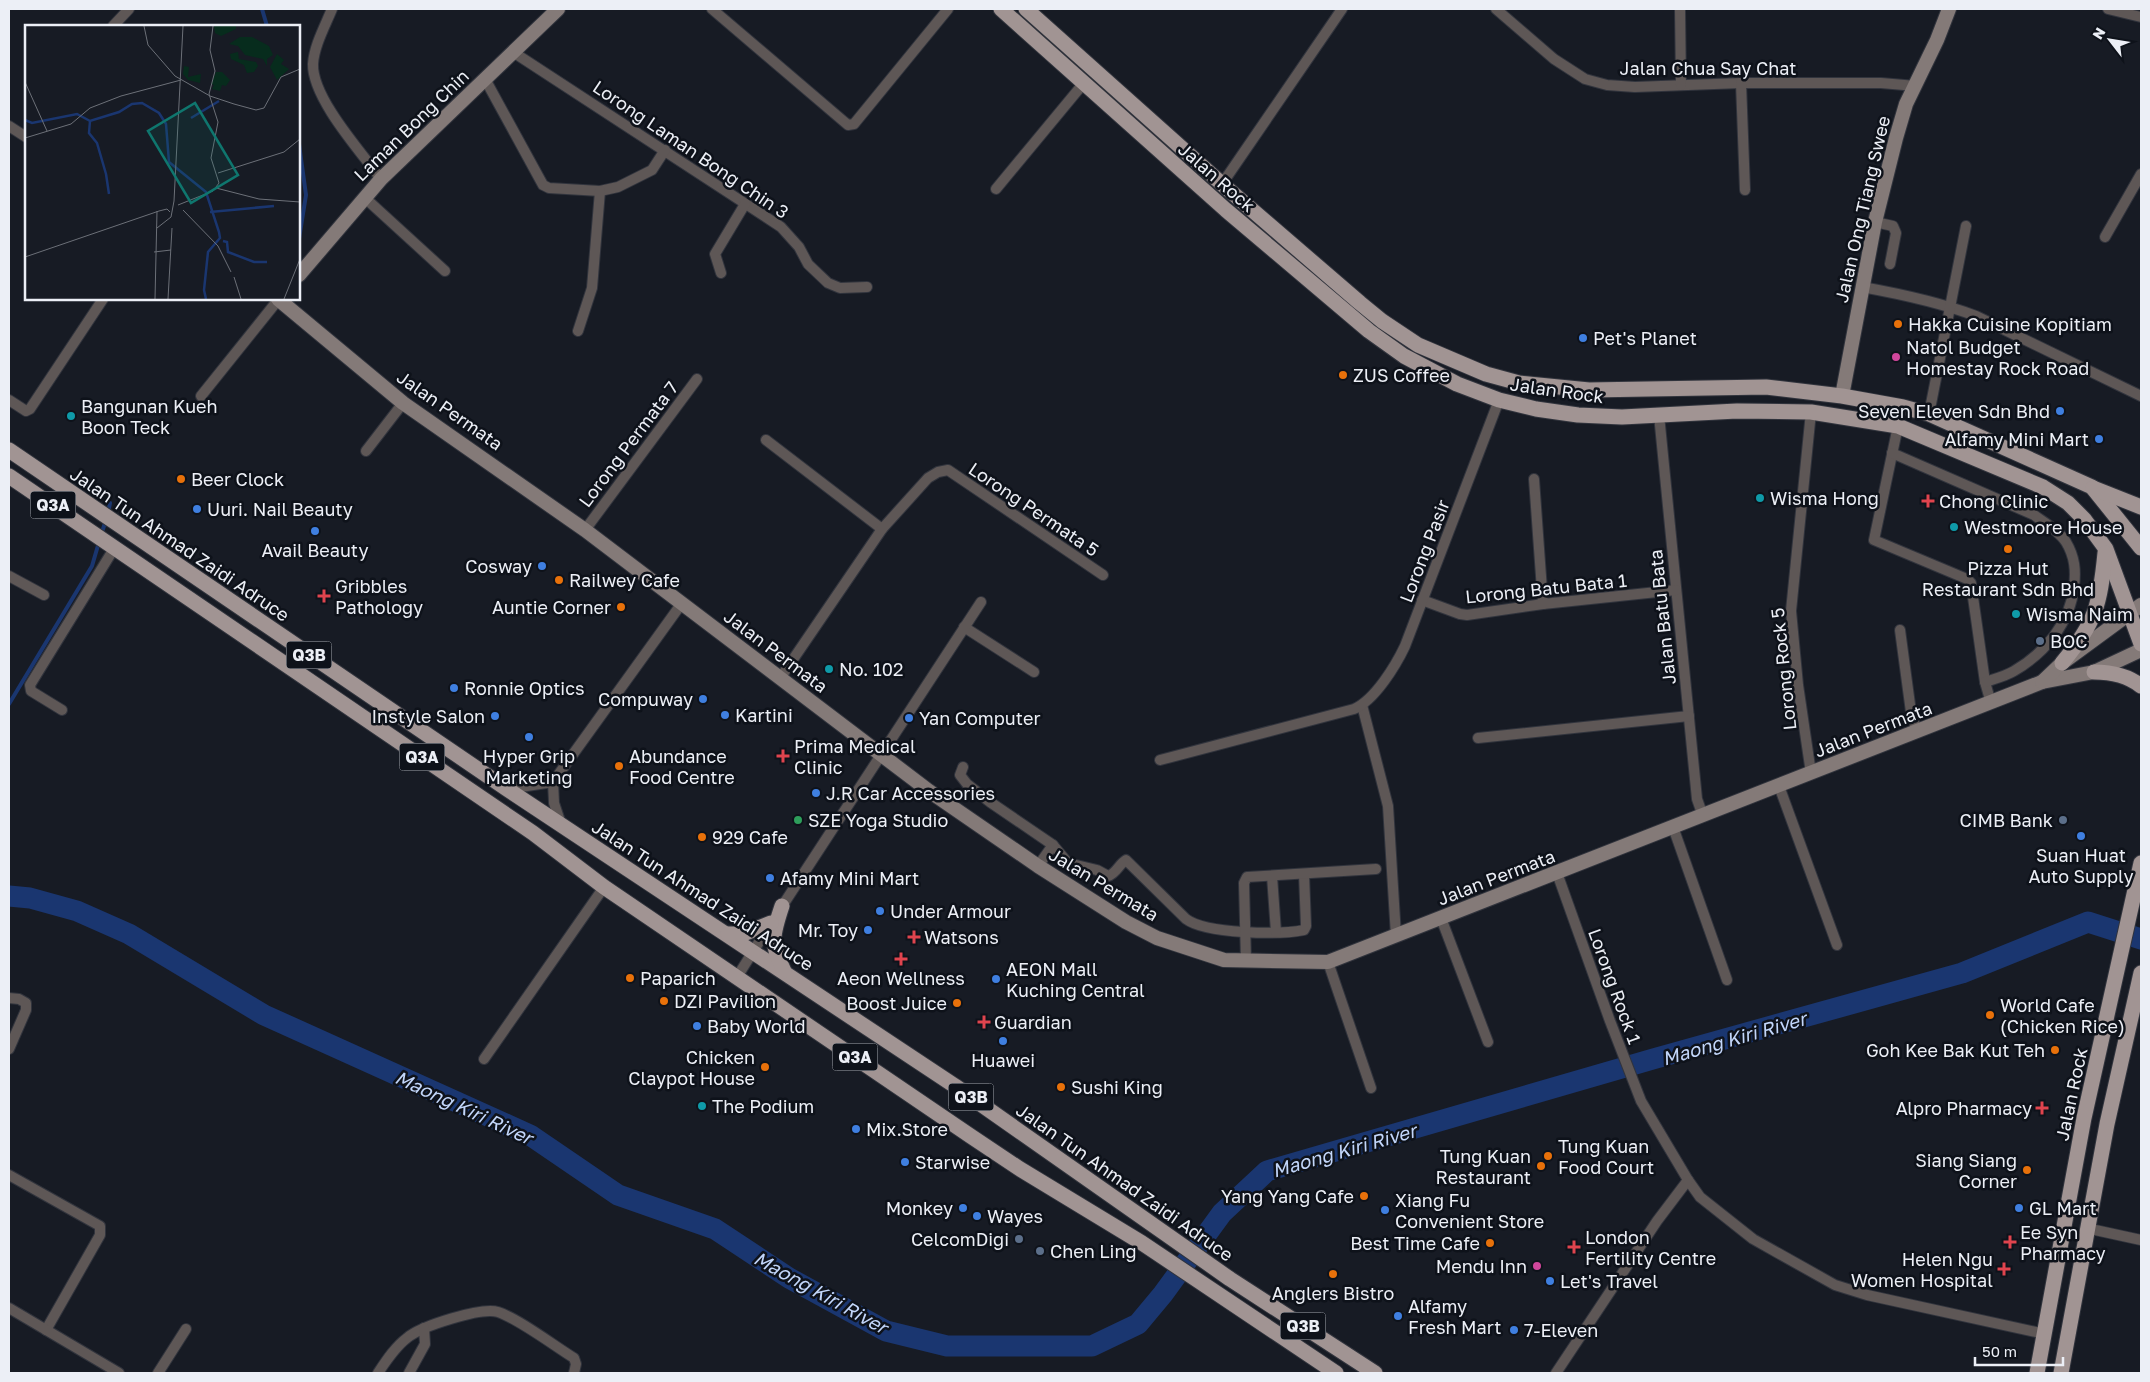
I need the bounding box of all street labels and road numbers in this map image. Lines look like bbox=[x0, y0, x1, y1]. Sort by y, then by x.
street label: Jalan Chua Say Chat bbox=[1620, 57, 1796, 79]
street label: Laman Bong Chin bbox=[349, 65, 473, 185]
street label: Lorong Laman Bong Chin 3 bbox=[589, 75, 793, 223]
street label: Jalan Ong Tiang Swee bbox=[1830, 113, 1894, 305]
street label: Jalan Rock bbox=[1174, 138, 1260, 216]
street label: Jalan Permata bbox=[393, 365, 507, 455]
street label: Jalan Rock bbox=[1509, 373, 1605, 407]
street label: Lorong Permata 7 bbox=[574, 377, 682, 511]
street label: Lorong Permata 5 bbox=[965, 457, 1103, 561]
street label: Jalan Tun Ahmad Zaidi Adruce bbox=[66, 462, 294, 626]
road number: Q3A bbox=[30, 492, 76, 518]
street label: Lorong Pasir bbox=[1394, 496, 1454, 606]
street label: Jalan Batu Bata bbox=[1644, 548, 1680, 686]
street label: Lorong Batu Bata 1 bbox=[1464, 569, 1628, 607]
street label: Jalan Permata bbox=[720, 605, 832, 697]
street label: Lorong Rock 5 bbox=[1766, 607, 1800, 731]
road number: Q3B bbox=[286, 642, 332, 668]
street label: Jalan Permata bbox=[1811, 697, 1935, 761]
road number: Q3A bbox=[400, 744, 444, 770]
street label: Jalan Tun Ahmad Zaidi Adruce bbox=[588, 815, 818, 975]
street label: Jalan Permata bbox=[1045, 843, 1163, 925]
street label: Jalan Permata bbox=[1434, 845, 1558, 909]
street label: Lorong Rock 1 bbox=[1584, 925, 1646, 1047]
road number: Q3A bbox=[832, 1044, 878, 1070]
street label: Jalan Rock bbox=[2050, 1045, 2092, 1143]
road number: Q3B bbox=[948, 1084, 994, 1110]
street label: Jalan Tun Ahmad Zaidi Adruce bbox=[1012, 1098, 1238, 1266]
road number: Q3B bbox=[1280, 1312, 1326, 1340]

